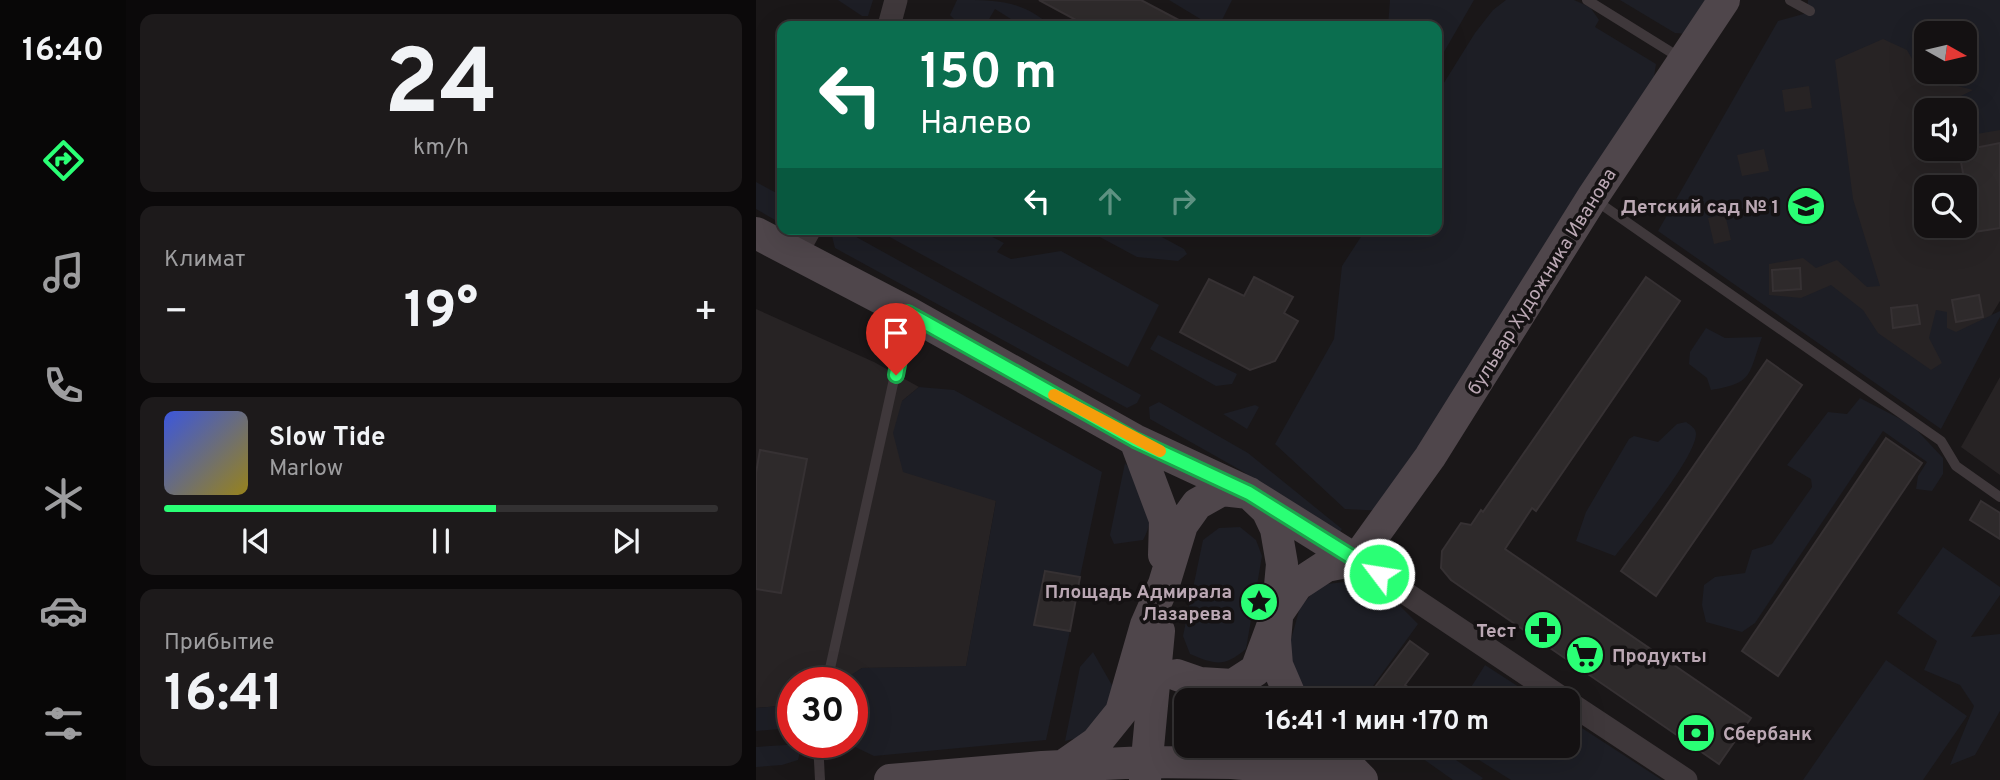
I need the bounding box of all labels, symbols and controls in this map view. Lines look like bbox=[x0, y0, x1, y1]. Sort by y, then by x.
north arrow bbox=[1914, 21, 1978, 84]
map controls bbox=[1914, 21, 1977, 238]
text: 24 bbox=[384, 31, 498, 146]
text: 16:40 bbox=[22, 32, 104, 72]
text: 150 m bbox=[920, 44, 1057, 106]
icon: left bbox=[805, 49, 896, 140]
button: sound bbox=[1914, 98, 1977, 161]
text: Налево bbox=[920, 105, 1032, 145]
text: km/h bbox=[413, 134, 469, 163]
icon: directions bbox=[39, 136, 88, 185]
street label: бульвар Художника Иванова bbox=[1463, 164, 1622, 400]
button: search bbox=[1914, 175, 1977, 238]
icon: left bbox=[1018, 182, 1056, 220]
icon: ahead bbox=[1091, 182, 1129, 220]
icon: right bbox=[1164, 182, 1202, 220]
school or university icon: Детский сад № 1 bbox=[1785, 185, 1827, 227]
place label: Детский сад № 1 bbox=[1621, 196, 1779, 220]
text: Климат bbox=[164, 246, 245, 275]
icon: music bbox=[39, 248, 88, 297]
text: 19° bbox=[404, 280, 478, 346]
text: − bbox=[164, 289, 189, 338]
text: + bbox=[693, 289, 718, 338]
pin bbox=[866, 303, 926, 375]
icon: arrive bbox=[877, 314, 915, 352]
icon: phone bbox=[39, 361, 88, 410]
text: Slow Tide bbox=[269, 422, 386, 455]
text: Marlow bbox=[269, 455, 343, 484]
icon: climate bbox=[39, 474, 88, 523]
icon: previous bbox=[237, 522, 275, 560]
icon: pause bbox=[422, 522, 460, 560]
icon: next bbox=[607, 522, 645, 560]
position arrow bbox=[1342, 537, 1416, 611]
place label: Площадь Адмирала Лазарева bbox=[1045, 581, 1232, 627]
place icon: Площадь Адмирала Лазарева bbox=[1238, 581, 1280, 623]
icon: car bbox=[39, 586, 88, 635]
pharmacy icon: Тест bbox=[1522, 609, 1564, 651]
place label: Тест bbox=[1476, 620, 1516, 644]
text: Прибытие bbox=[164, 629, 274, 658]
supermarket icon: Продукты bbox=[1564, 634, 1606, 676]
place label: Продукты bbox=[1612, 645, 1707, 669]
text: 16:41 bbox=[164, 663, 284, 729]
speed limit sign: 30 bbox=[777, 667, 868, 758]
icon: filters bbox=[39, 699, 88, 748]
text: 16:41 · 1 мин · 170 m bbox=[1265, 706, 1489, 739]
bank icon: Сбербанк bbox=[1675, 712, 1717, 754]
place label: Сбербанк bbox=[1723, 723, 1812, 747]

